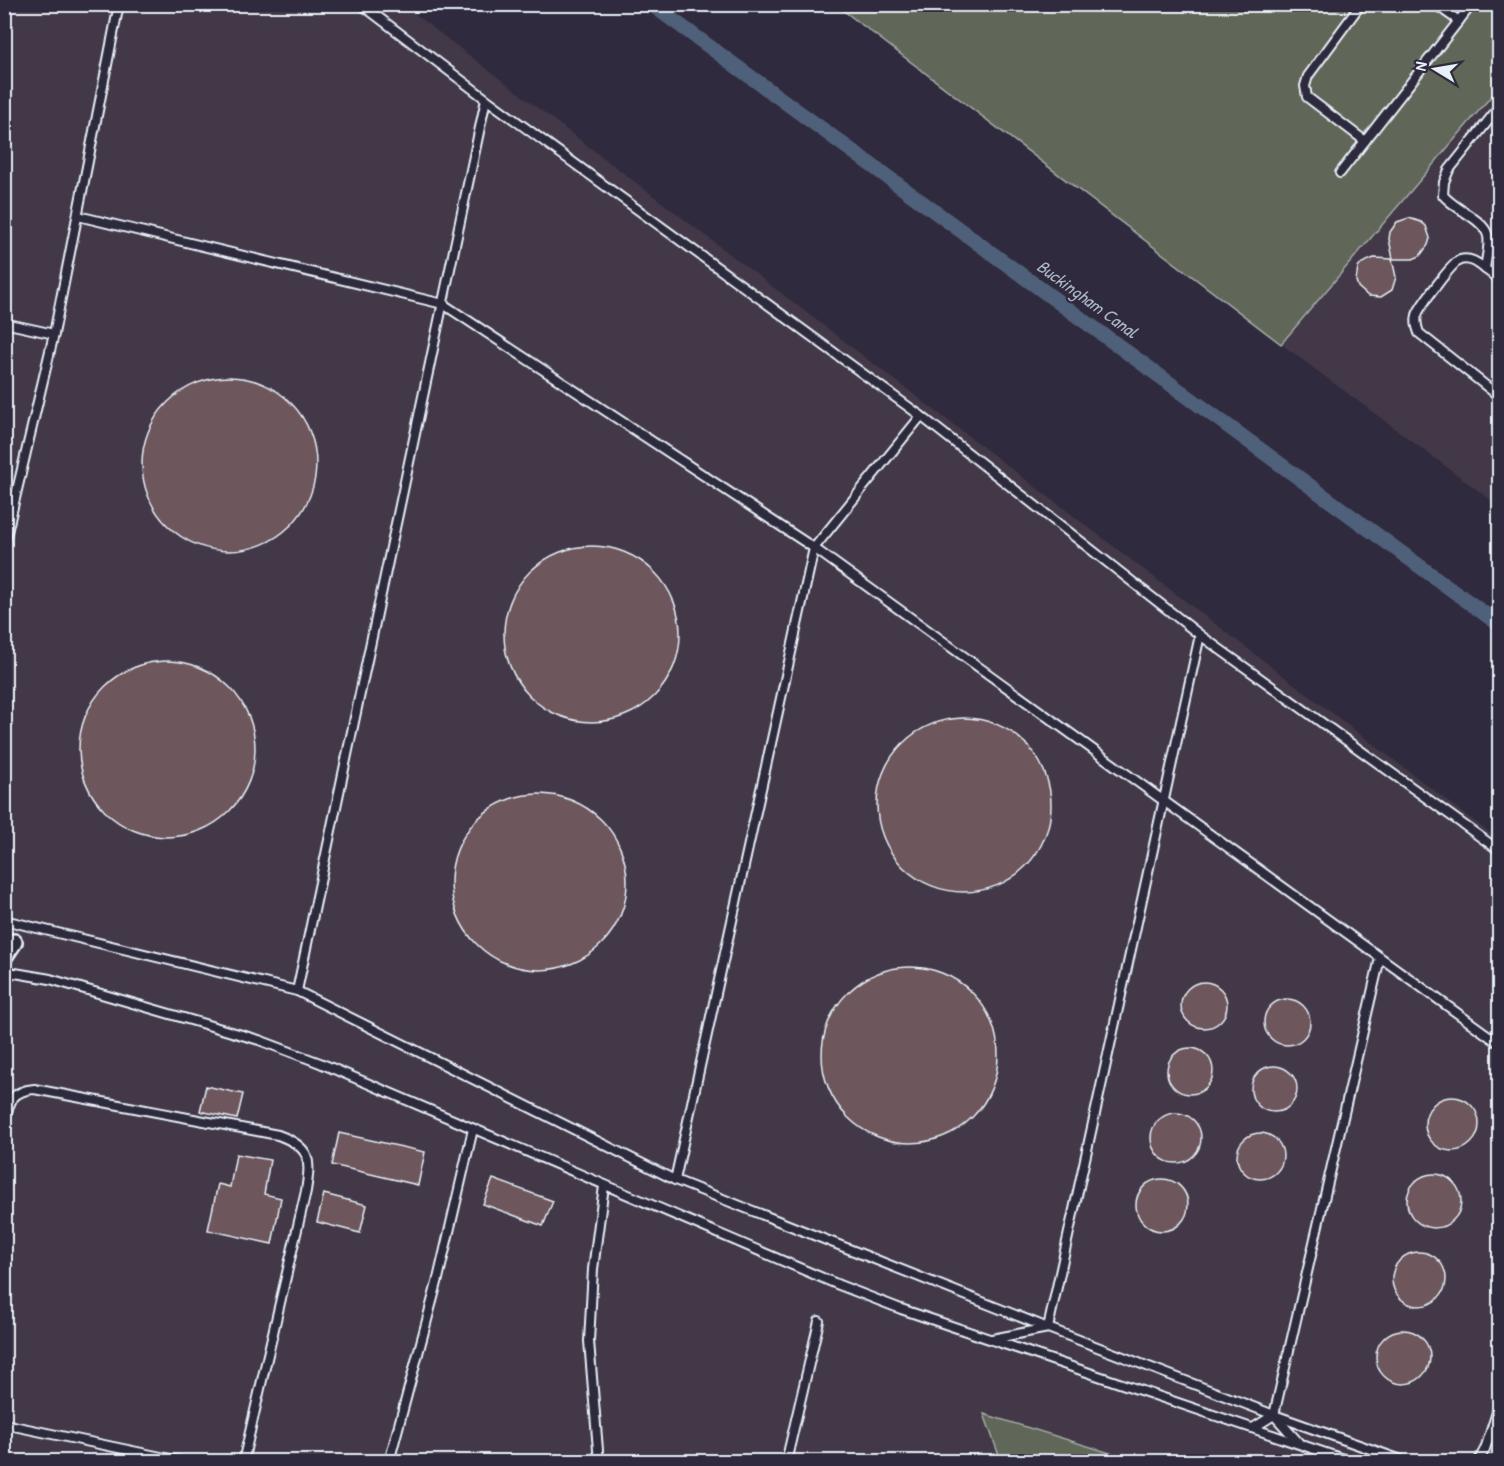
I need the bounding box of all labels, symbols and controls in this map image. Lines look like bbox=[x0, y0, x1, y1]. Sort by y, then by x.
north arrow bbox=[1405, 39, 1465, 99]
text: N bbox=[1409, 59, 1432, 72]
water label: Buckingham Canal bbox=[1032, 254, 1144, 344]

